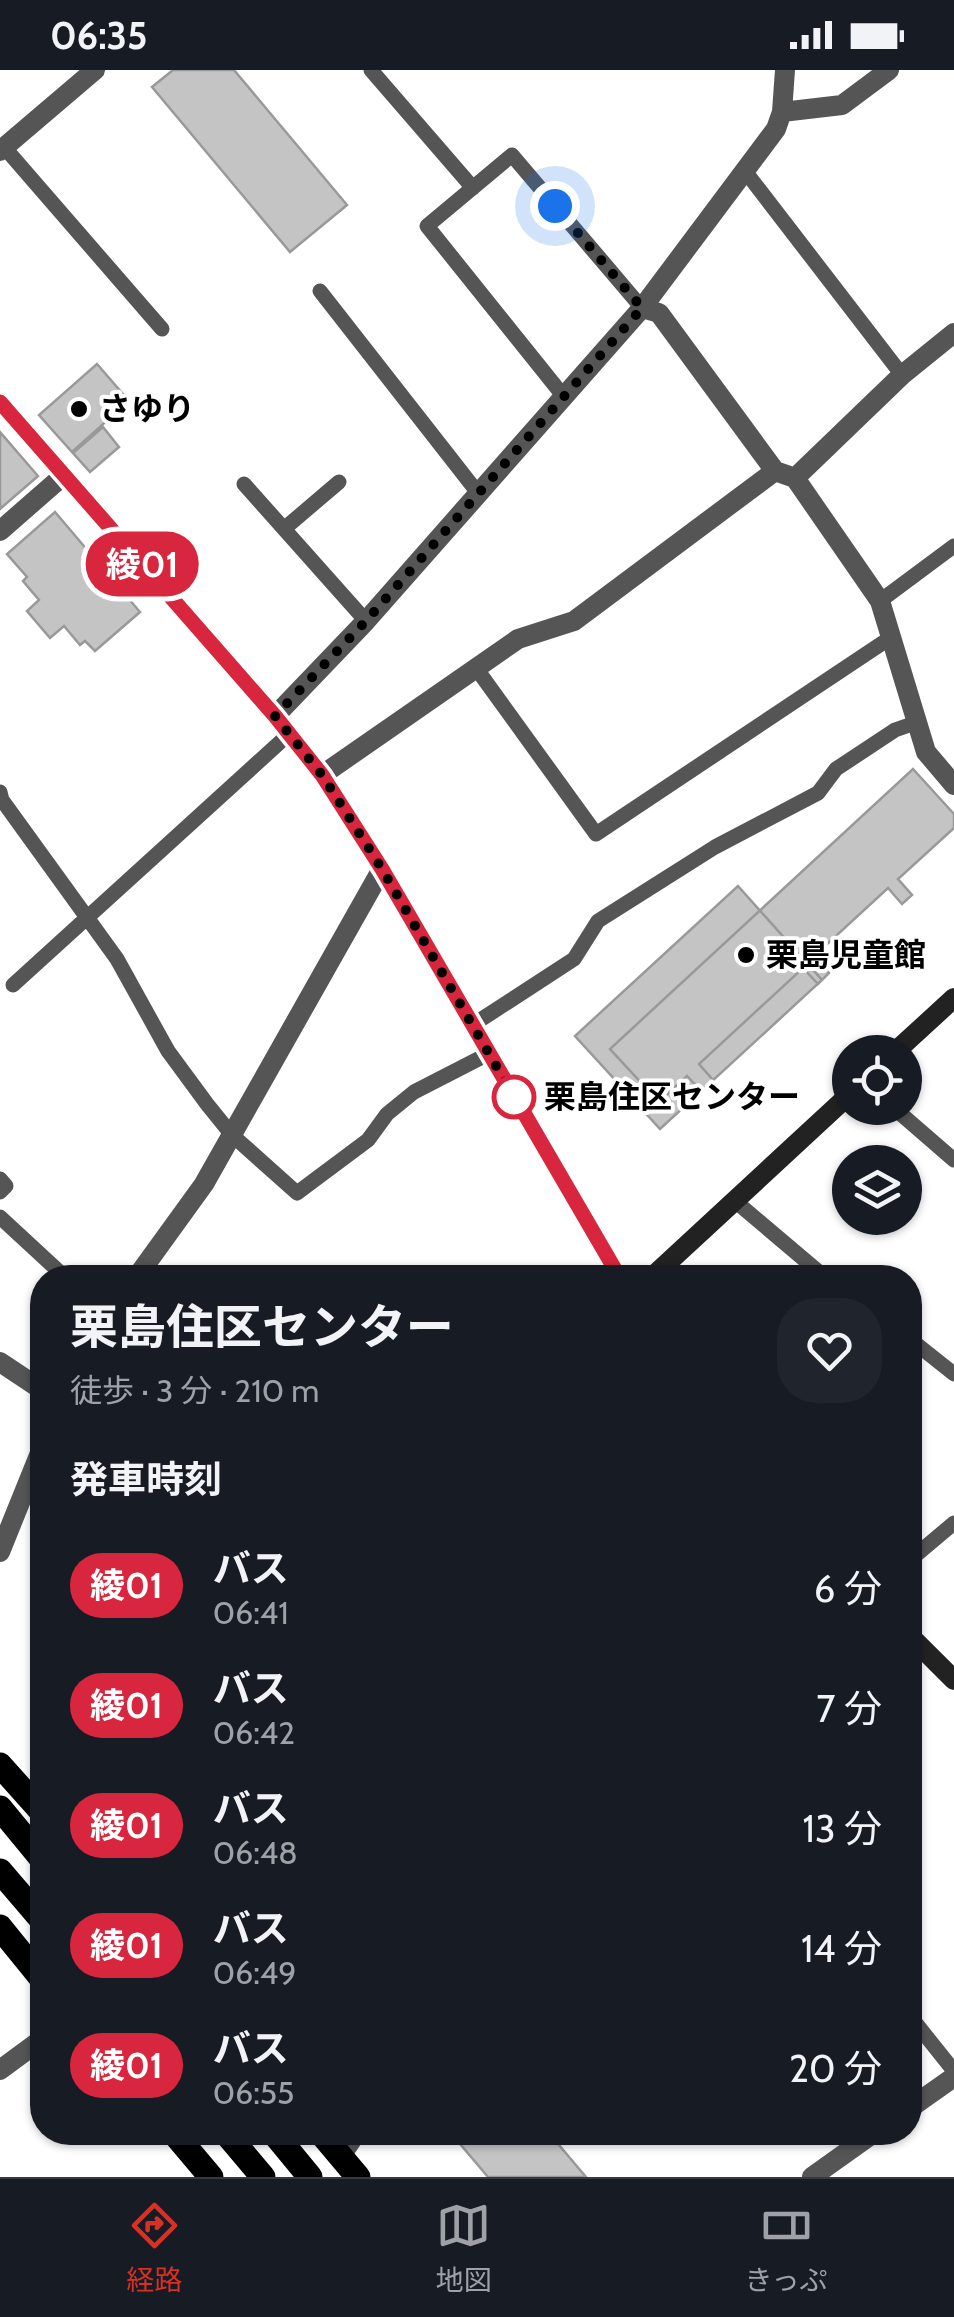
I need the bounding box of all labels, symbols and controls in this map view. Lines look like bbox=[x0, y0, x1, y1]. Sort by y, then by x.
text: 06:35 bbox=[50, 12, 148, 59]
your location bbox=[530, 181, 580, 231]
place label: さゆり bbox=[99, 389, 195, 428]
marker: さゆり bbox=[68, 398, 90, 420]
line badge: 綾01 bbox=[84, 532, 200, 596]
text: 綾01 bbox=[106, 543, 178, 586]
place label: 栗島児童館 bbox=[766, 935, 926, 974]
marker: 栗島児童館 bbox=[735, 944, 757, 966]
map controls bbox=[832, 1035, 922, 1235]
button: locate bbox=[832, 1035, 922, 1125]
marker: 栗島住区センター bbox=[493, 1076, 535, 1118]
place label: 栗島住区センター bbox=[544, 1077, 800, 1116]
button: layers bbox=[832, 1145, 922, 1235]
text: 栗島住区センター bbox=[70, 1298, 454, 1356]
button: heart bbox=[777, 1298, 882, 1403]
text: 徒歩 · 3 分 · 210 m bbox=[70, 1371, 319, 1410]
text: 発車時刻 bbox=[70, 1456, 222, 1503]
text: バス bbox=[213, 1545, 289, 1592]
text: 綾01 bbox=[90, 1564, 163, 1607]
text: 6 分 bbox=[814, 1565, 882, 1612]
text: 06:41 bbox=[213, 1593, 289, 1632]
text: バス bbox=[213, 1665, 289, 1712]
text: 綾01 bbox=[90, 1684, 163, 1727]
text: 7 分 bbox=[816, 1685, 882, 1732]
text: 06:42 bbox=[213, 1713, 295, 1752]
text: バス bbox=[213, 1785, 289, 1832]
text: 綾01 bbox=[90, 1804, 163, 1847]
text: 13 分 bbox=[803, 1805, 882, 1852]
text: 06:48 bbox=[213, 1833, 298, 1872]
text: バス bbox=[213, 1905, 289, 1952]
text: 綾01 bbox=[90, 1924, 163, 1967]
text: 14 分 bbox=[801, 1925, 882, 1972]
text: 06:49 bbox=[213, 1953, 296, 1992]
text: バス bbox=[213, 2025, 289, 2072]
text: 綾01 bbox=[90, 2044, 163, 2087]
text: 20 分 bbox=[789, 2045, 882, 2092]
text: 06:55 bbox=[213, 2073, 294, 2112]
tab: 経路 bbox=[127, 2198, 183, 2298]
tab: 地図 bbox=[436, 2198, 492, 2298]
tab: きっぷ bbox=[745, 2198, 827, 2298]

